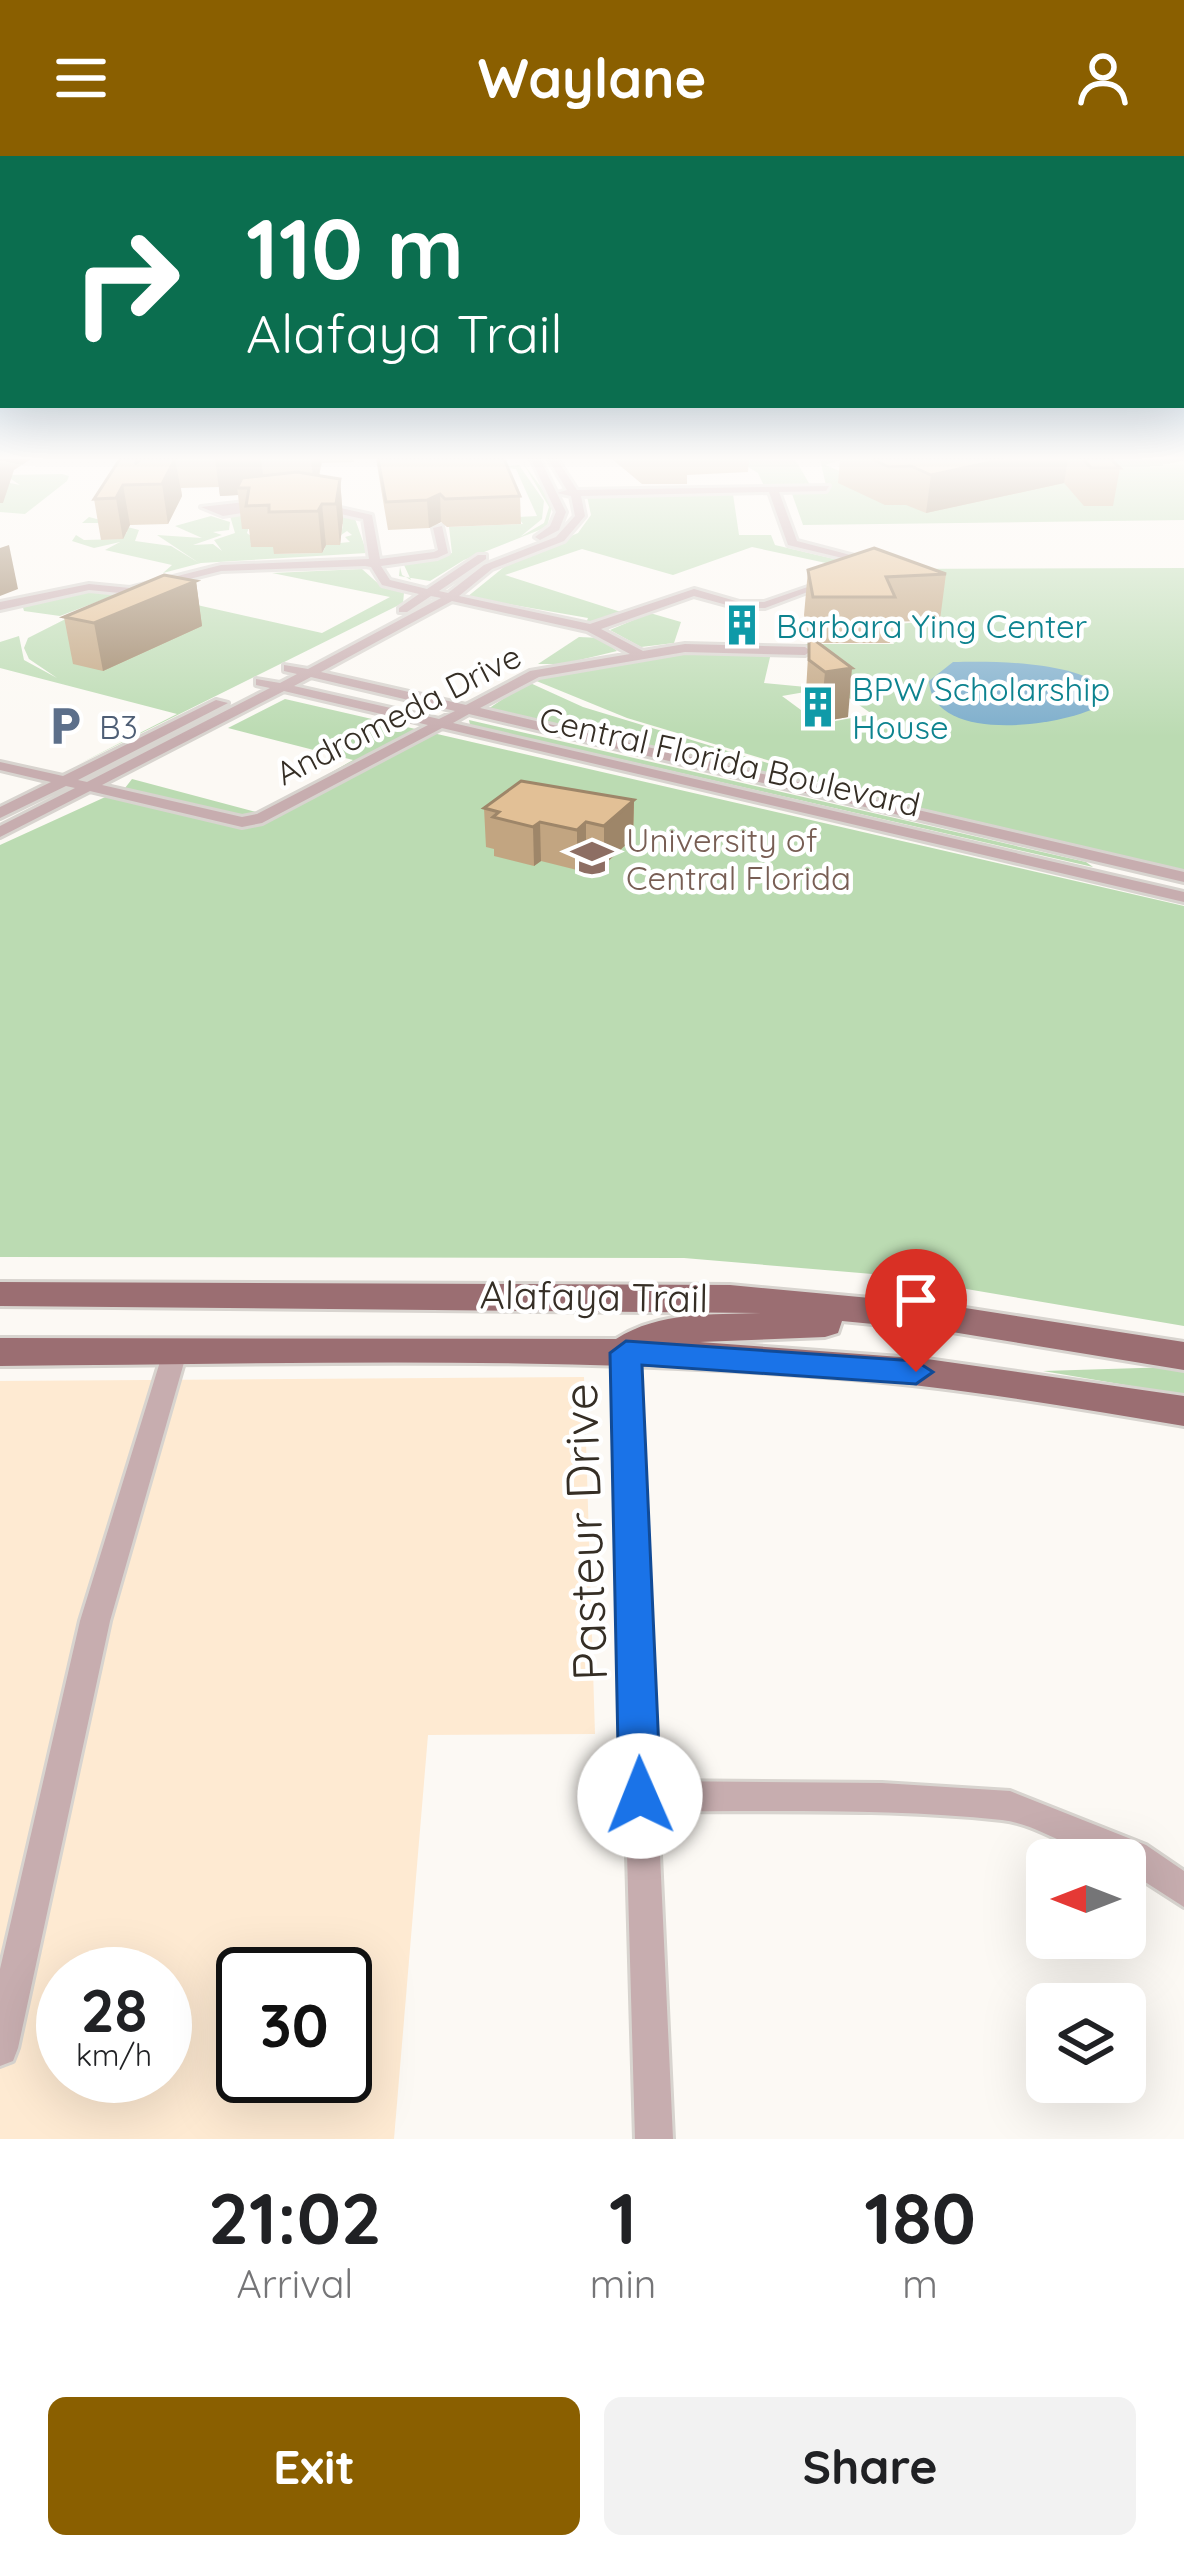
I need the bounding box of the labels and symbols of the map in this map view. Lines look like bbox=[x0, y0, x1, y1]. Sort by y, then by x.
building icon: Barbara Ying Center bbox=[719, 602, 765, 648]
place label: Barbara Ying Center bbox=[776, 605, 1088, 646]
street label: Andromeda Drive bbox=[269, 635, 527, 793]
place label: BPW Scholarship House bbox=[852, 668, 1110, 747]
building icon: BPW Scholarship House bbox=[795, 684, 841, 730]
street label: Central Florida Boulevard bbox=[536, 697, 924, 825]
parking icon: B3 bbox=[42, 703, 88, 749]
place label: B3 bbox=[99, 706, 138, 747]
place label: University of Central Florida bbox=[626, 819, 851, 898]
school or university icon: University of Central Florida bbox=[569, 835, 615, 881]
pin bbox=[865, 1249, 967, 1372]
street label: Alafaya Trail bbox=[479, 1270, 709, 1322]
street label: Pasteur Drive bbox=[549, 1382, 619, 1682]
position arrow bbox=[577, 1733, 703, 1859]
north arrow bbox=[1026, 1839, 1146, 1959]
speed limit sign: 30 bbox=[216, 1947, 372, 2103]

